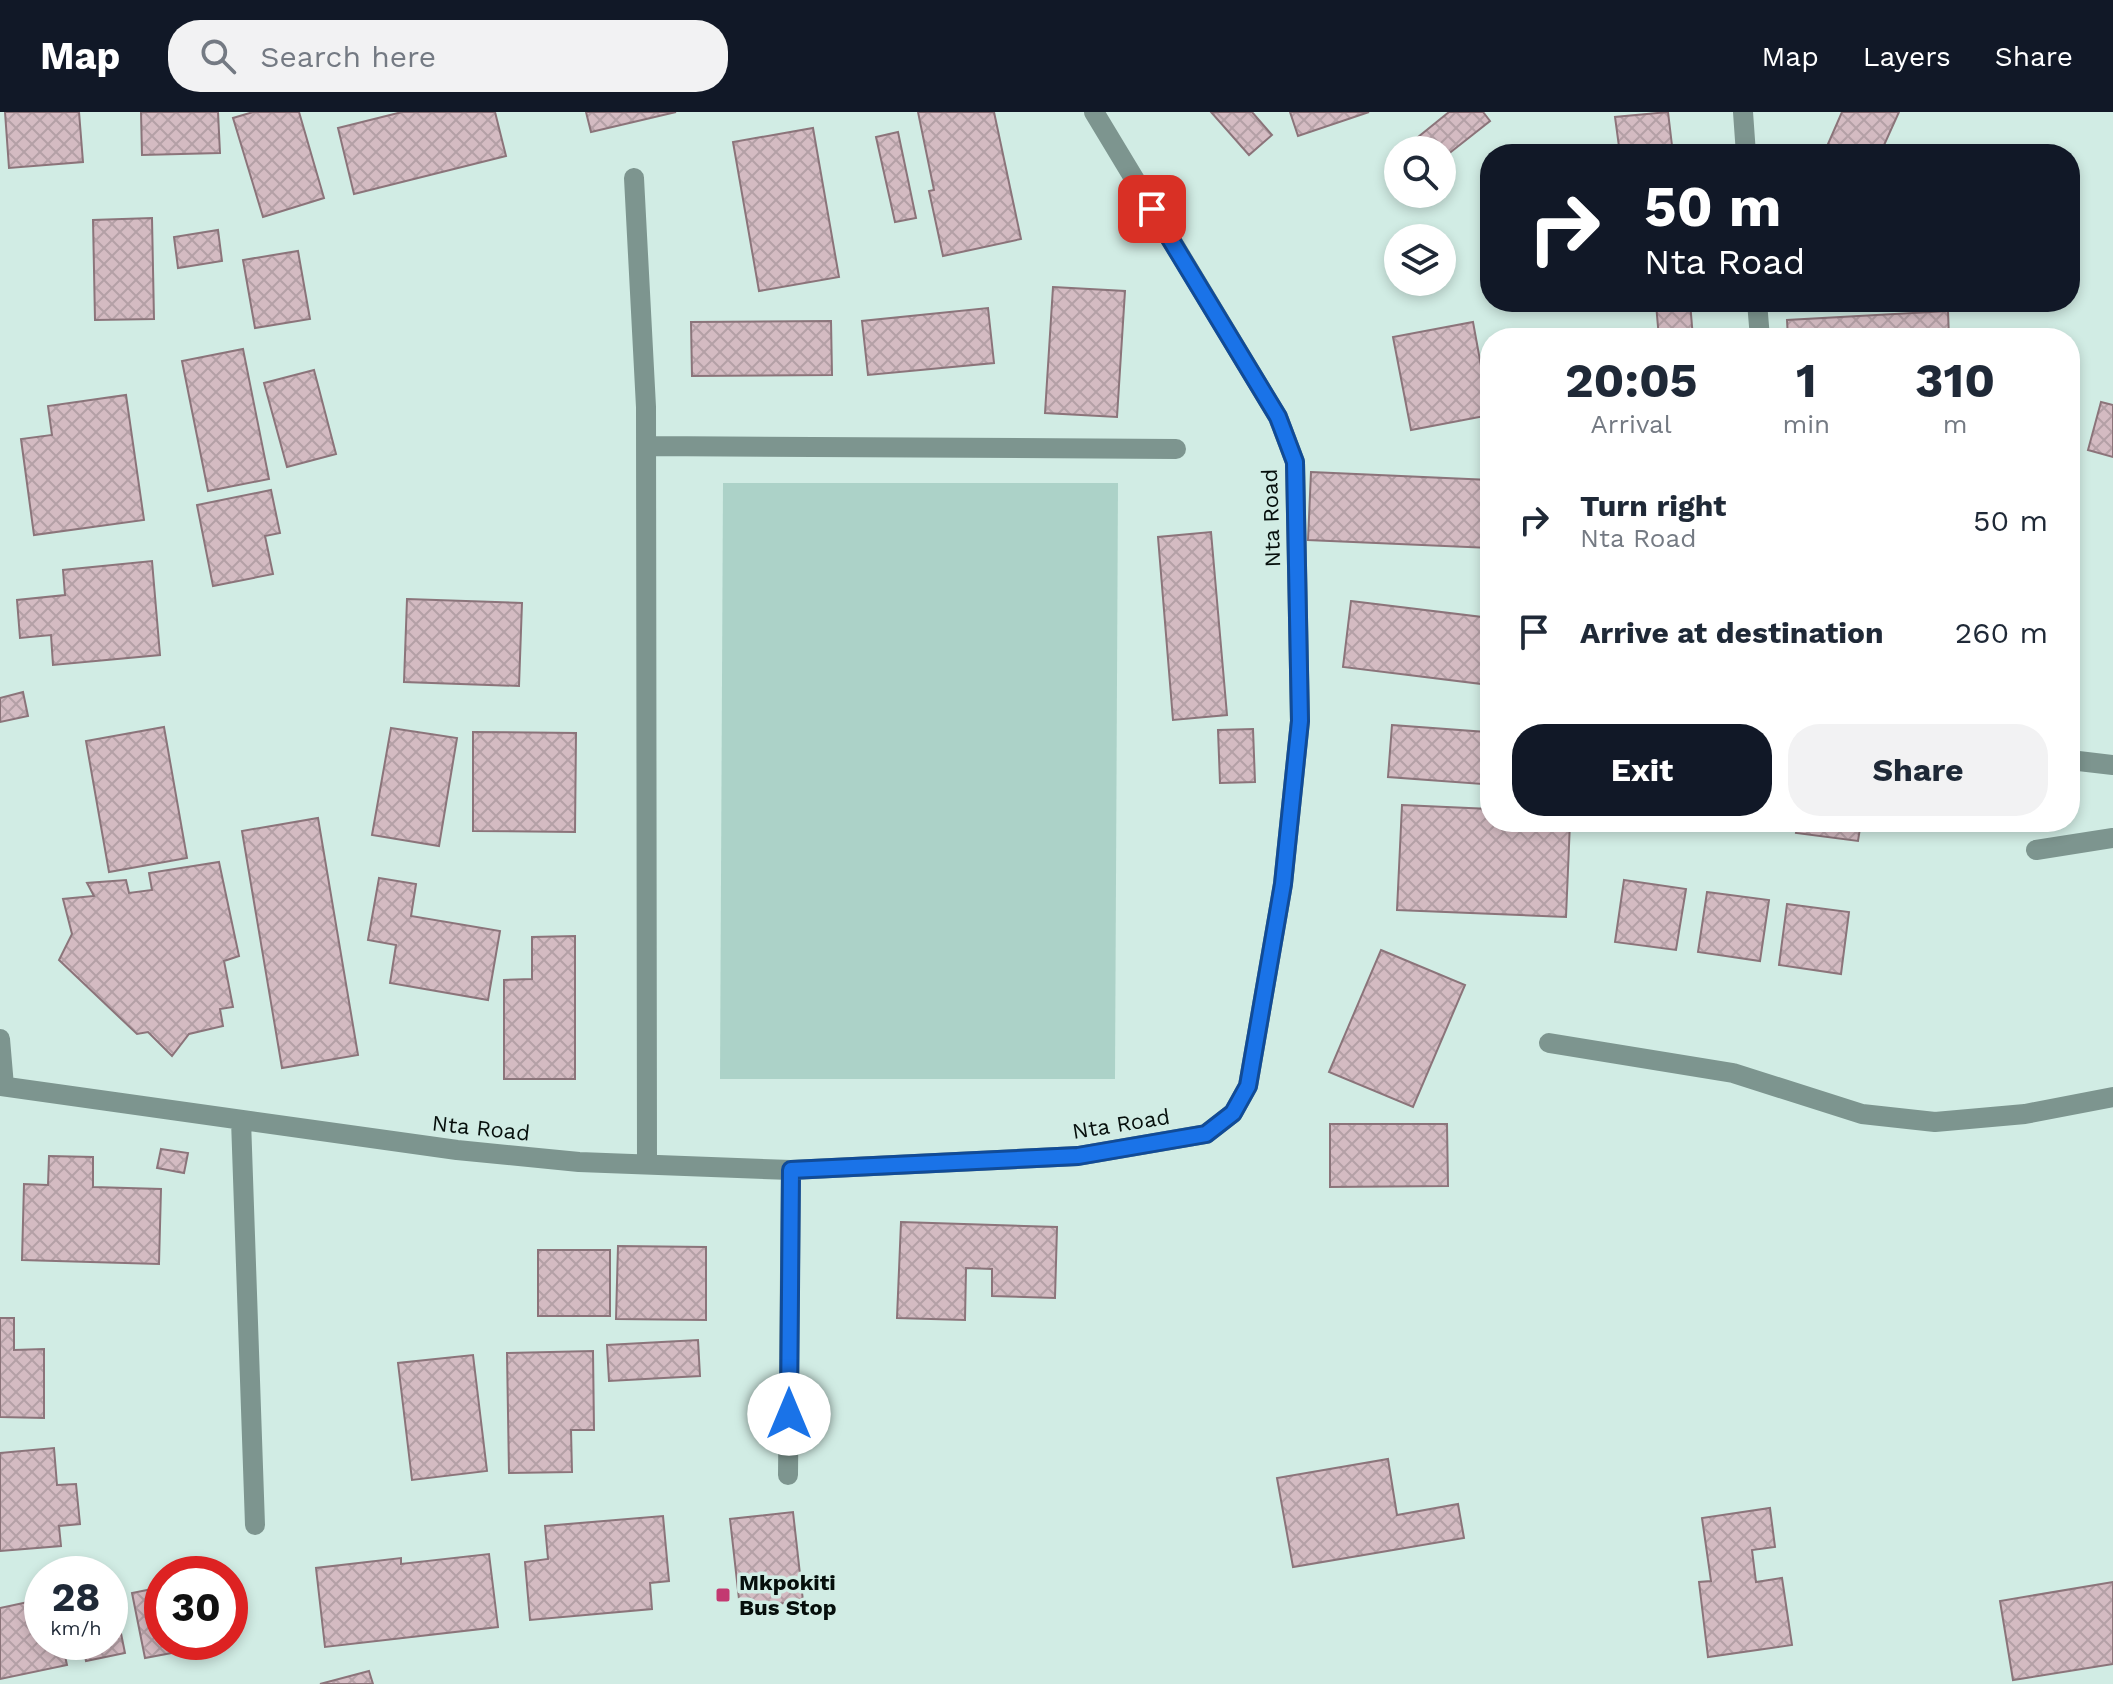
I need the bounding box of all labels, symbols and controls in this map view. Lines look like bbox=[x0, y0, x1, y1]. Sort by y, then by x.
search box bbox=[168, 20, 728, 92]
text: Map bbox=[40, 34, 120, 78]
icon: search bbox=[196, 34, 240, 78]
text: Search here bbox=[260, 39, 436, 74]
text: Map bbox=[1762, 40, 1819, 73]
text: Layers bbox=[1863, 40, 1951, 73]
text: Share bbox=[1995, 40, 2073, 73]
map controls bbox=[1384, 136, 1456, 296]
button: search bbox=[1384, 136, 1456, 208]
text: 50 m bbox=[1644, 174, 1781, 240]
pin bbox=[1118, 175, 1186, 243]
icon: right bbox=[1512, 176, 1616, 280]
icon: arrive bbox=[1130, 187, 1174, 231]
button: layers bbox=[1384, 224, 1456, 296]
text: Nta Road bbox=[1644, 241, 1805, 283]
text: 20:05 bbox=[1565, 352, 1698, 409]
text: 1 bbox=[1796, 352, 1817, 409]
text: 310 bbox=[1915, 352, 1995, 409]
text: Arrival bbox=[1591, 409, 1672, 439]
text: min bbox=[1782, 409, 1830, 439]
text: m bbox=[1943, 409, 1967, 439]
street label: Nta Road bbox=[1257, 468, 1285, 568]
text: Turn right bbox=[1580, 488, 1726, 523]
icon: right bbox=[1512, 498, 1556, 542]
text: 50 m bbox=[1973, 503, 2048, 538]
text: Nta Road bbox=[1580, 523, 1696, 553]
icon: arrive bbox=[1512, 610, 1556, 654]
text: Arrive at destination bbox=[1580, 615, 1884, 650]
text: 260 m bbox=[1955, 615, 2048, 650]
button: Exit bbox=[1512, 724, 1772, 816]
button: Share bbox=[1788, 724, 2048, 816]
street label: Nta Road bbox=[1070, 1104, 1172, 1144]
street label: Nta Road bbox=[431, 1110, 531, 1146]
position arrow bbox=[747, 1372, 831, 1456]
speed limit sign: 30 bbox=[144, 1556, 248, 1660]
place label: Mkpokiti Bus Stop bbox=[739, 1570, 836, 1620]
text: 28 bbox=[52, 1574, 100, 1621]
marker: Mkpokiti Bus Stop bbox=[714, 1586, 732, 1604]
text: km/h bbox=[50, 1616, 102, 1640]

